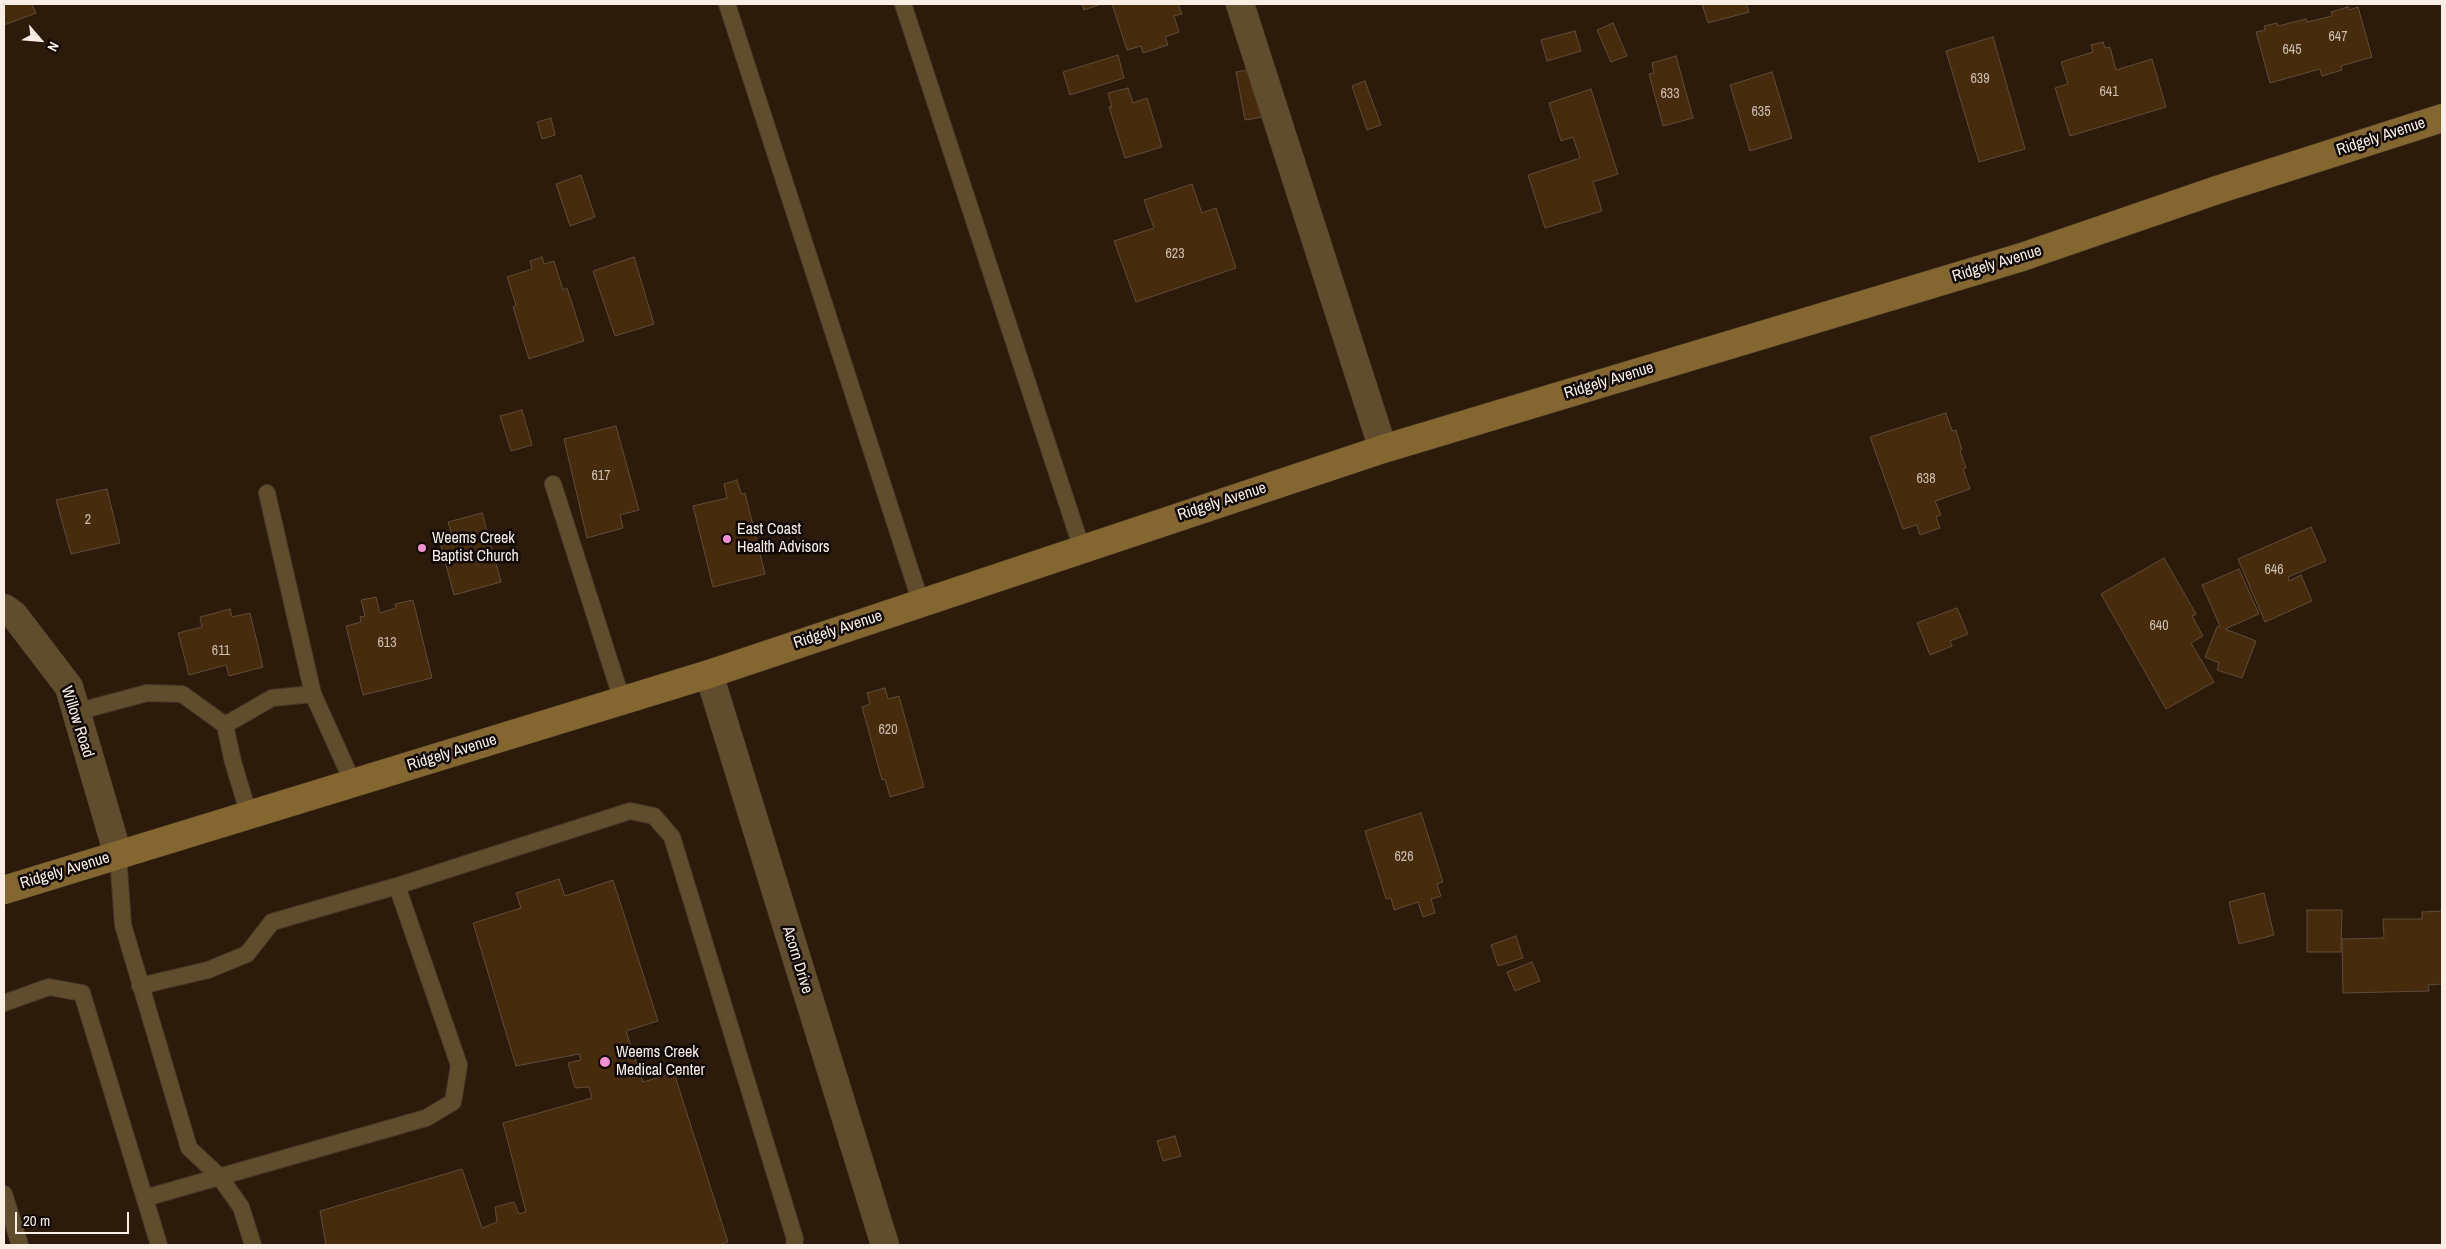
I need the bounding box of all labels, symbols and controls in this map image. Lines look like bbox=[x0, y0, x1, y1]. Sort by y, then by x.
north arrow bbox=[15, 15, 65, 65]
house number: 647 bbox=[2328, 29, 2348, 45]
text: N bbox=[43, 39, 63, 55]
house number: 645 bbox=[2282, 42, 2302, 58]
house number: 639 bbox=[1970, 71, 1990, 87]
house number: 641 bbox=[2099, 84, 2119, 100]
house number: 633 bbox=[1660, 86, 1680, 102]
house number: 635 bbox=[1751, 104, 1771, 120]
street label: Ridgely Avenue bbox=[2334, 114, 2428, 160]
street label: Ridgely Avenue bbox=[1950, 241, 2044, 287]
house number: 623 bbox=[1165, 246, 1185, 262]
street label: Ridgely Avenue bbox=[1562, 358, 1656, 404]
house number: 617 bbox=[591, 468, 611, 484]
house number: 638 bbox=[1916, 471, 1936, 487]
street label: Ridgely Avenue bbox=[1175, 479, 1269, 525]
house number: 2 bbox=[85, 512, 91, 528]
place label: East Coast Health Advisors bbox=[737, 520, 830, 558]
place label: Weems Creek Baptist Church bbox=[432, 529, 519, 567]
marker: East Coast Health Advisors bbox=[721, 533, 733, 545]
marker: Weems Creek Baptist Church bbox=[416, 542, 428, 554]
house number: 646 bbox=[2264, 562, 2284, 578]
street label: Ridgely Avenue bbox=[791, 607, 885, 653]
house number: 640 bbox=[2149, 618, 2169, 634]
house number: 613 bbox=[377, 635, 397, 651]
house number: 611 bbox=[212, 643, 230, 659]
street label: Willow Road bbox=[56, 684, 98, 760]
house number: 620 bbox=[878, 722, 898, 738]
street label: Ridgely Avenue bbox=[405, 730, 499, 776]
street label: Ridgely Avenue bbox=[18, 848, 112, 894]
house number: 626 bbox=[1394, 849, 1414, 865]
street label: Acorn Drive bbox=[778, 924, 816, 996]
place label: Weems Creek Medical Center bbox=[616, 1043, 705, 1081]
marker: Weems Creek Medical Center bbox=[598, 1055, 612, 1069]
scale bar bbox=[18, 1202, 131, 1234]
text: 20 m bbox=[23, 1210, 50, 1231]

